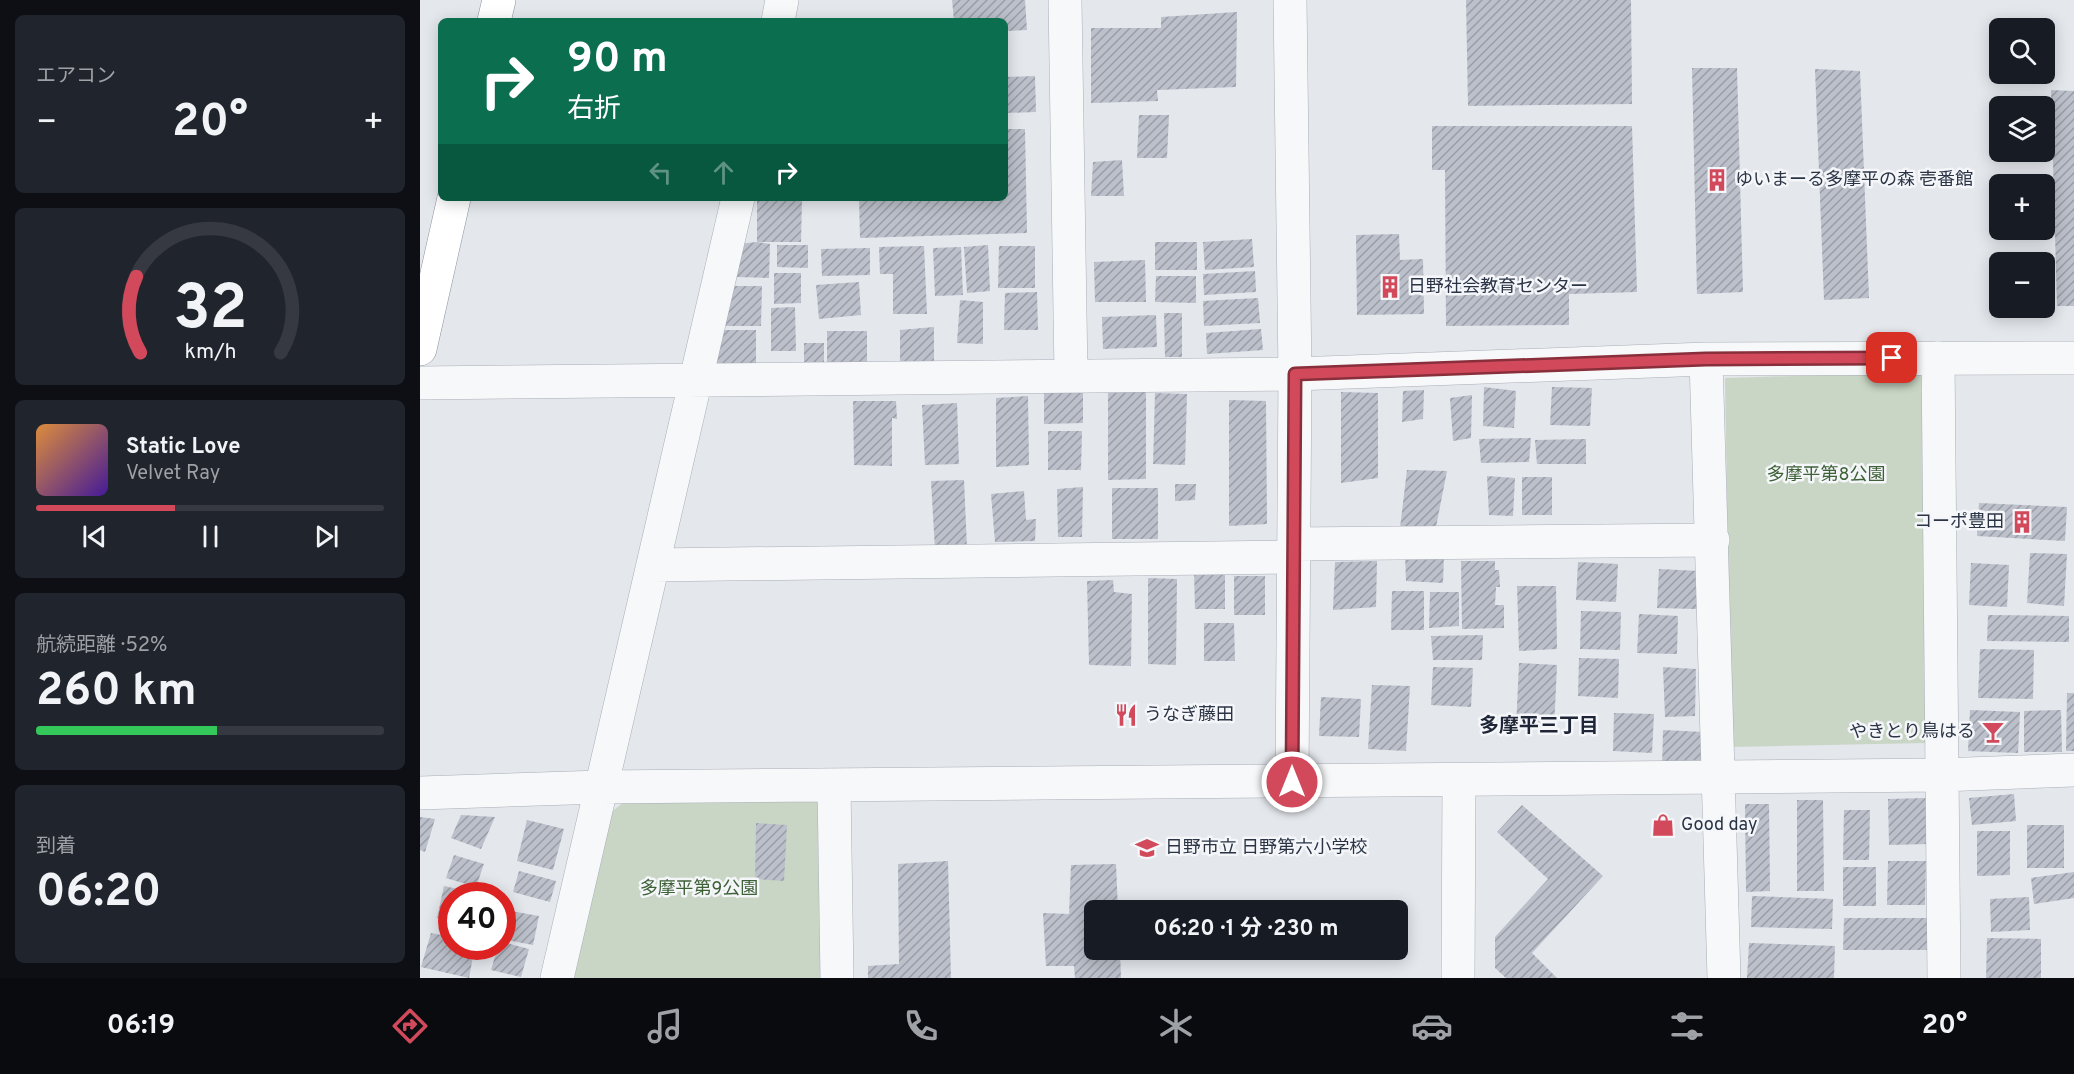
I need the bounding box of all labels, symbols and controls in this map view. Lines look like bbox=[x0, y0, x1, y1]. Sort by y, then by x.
map controls bbox=[1989, 18, 2055, 318]
button: search bbox=[1989, 18, 2055, 84]
text: 90 m bbox=[567, 34, 668, 87]
icon: right bbox=[468, 42, 546, 120]
text: エアコン bbox=[36, 64, 116, 90]
text: 右折 bbox=[567, 93, 621, 127]
text: 20° bbox=[172, 95, 248, 152]
button: layers bbox=[1989, 96, 2055, 162]
text: − bbox=[36, 103, 57, 145]
text: + bbox=[363, 103, 384, 145]
icon: left bbox=[644, 156, 677, 189]
icon: ahead bbox=[707, 156, 740, 189]
icon: right bbox=[770, 156, 803, 189]
building icon: ゆいまーる多摩平の森 壱番館 bbox=[1704, 167, 1730, 193]
place label: ゆいまーる多摩平の森 壱番館 bbox=[1735, 169, 1973, 192]
button: + bbox=[1989, 174, 2055, 240]
button: − bbox=[1989, 252, 2055, 318]
text: 32 bbox=[173, 273, 247, 352]
building icon: 日野社会教育センター bbox=[1377, 274, 1403, 300]
place label: 日野社会教育センター bbox=[1408, 276, 1588, 299]
pin bbox=[1866, 332, 1917, 383]
text: km/h bbox=[184, 340, 236, 367]
icon: arrive bbox=[1875, 341, 1908, 374]
text: Static Love bbox=[126, 434, 240, 461]
text: Velvet Ray bbox=[126, 461, 220, 487]
park label: 多摩平第8公園 bbox=[1767, 464, 1886, 487]
building icon: コーポ豊田 bbox=[2009, 509, 2035, 535]
place label: コーポ豊田 bbox=[1914, 511, 2004, 534]
icon: previous bbox=[78, 520, 111, 553]
icon: pause bbox=[194, 520, 227, 553]
icon: next bbox=[310, 520, 343, 553]
text: 航続距離 · 52% bbox=[36, 633, 167, 659]
text: 260 km bbox=[36, 664, 197, 721]
restaurant icon: うなぎ藤田 bbox=[1113, 702, 1139, 728]
place label: うなぎ藤田 bbox=[1144, 704, 1234, 727]
district label: 多摩平三丁目 bbox=[1479, 714, 1599, 740]
bar icon: やきとり鳥はる bbox=[1980, 719, 2006, 745]
place label: やきとり鳥はる bbox=[1849, 721, 1975, 744]
position arrow bbox=[1260, 750, 1324, 814]
shop icon: Good day bbox=[1650, 812, 1676, 838]
place label: Good day bbox=[1681, 814, 1757, 837]
text: 到着 bbox=[36, 834, 76, 860]
school or university icon: 日野市立 日野第六小学校 bbox=[1134, 835, 1160, 861]
place label: 日野市立 日野第六小学校 bbox=[1165, 837, 1367, 860]
text: 06:20 bbox=[36, 865, 161, 922]
park label: 多摩平第9公園 bbox=[640, 878, 758, 901]
speed limit sign: 40 bbox=[438, 882, 516, 960]
text: 06:20 · 1 分 · 230 m bbox=[1153, 916, 1339, 943]
icon: directions bbox=[389, 1005, 431, 1047]
icon: music bbox=[644, 1005, 686, 1047]
icon: phone bbox=[900, 1005, 942, 1047]
icon: climate bbox=[1155, 1005, 1197, 1047]
icon: car bbox=[1411, 1005, 1453, 1047]
icon: filters bbox=[1666, 1005, 1708, 1047]
text: 06:19 bbox=[107, 1009, 175, 1043]
text: 20° bbox=[1922, 1009, 1967, 1043]

